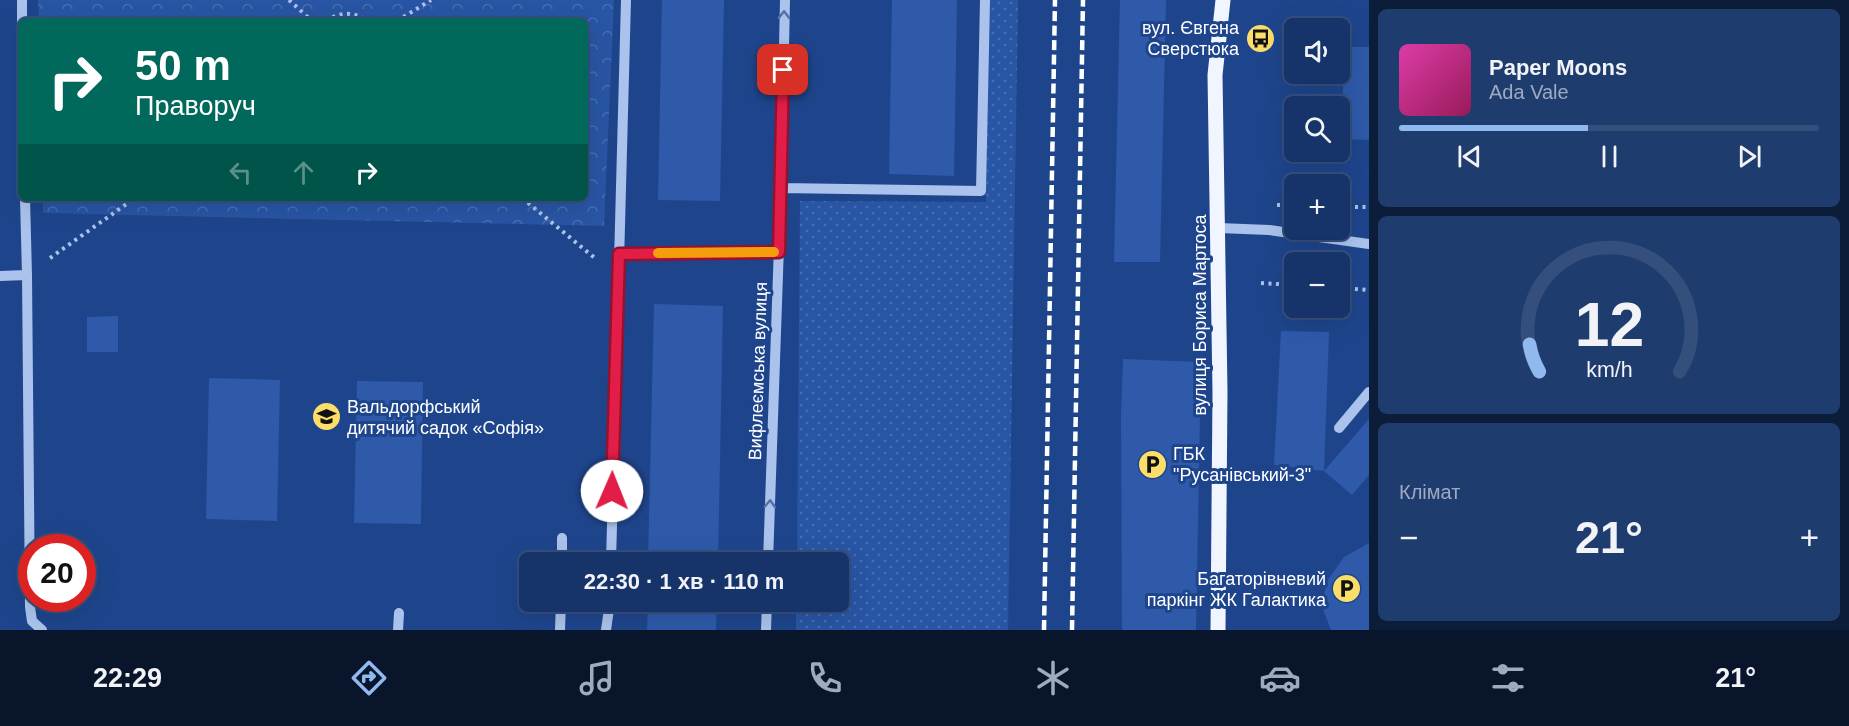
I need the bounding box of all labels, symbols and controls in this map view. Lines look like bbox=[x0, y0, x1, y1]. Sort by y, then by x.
one-way arrow bbox=[778, 11, 791, 20]
place label: вул. Євгена Сверстюка bbox=[1142, 18, 1240, 59]
map controls bbox=[1284, 18, 1350, 318]
button: sound bbox=[1284, 18, 1350, 84]
bus stop icon: вул. Євгена Сверстюка bbox=[1244, 22, 1276, 54]
icon: right bbox=[36, 42, 114, 120]
text: 50 m bbox=[135, 42, 231, 89]
pin bbox=[757, 44, 808, 95]
icon: arrive bbox=[766, 53, 799, 86]
text: Paper Moons bbox=[1489, 55, 1627, 80]
text: Ada Vale bbox=[1489, 81, 1569, 103]
text: Праворуч bbox=[135, 91, 256, 121]
button: search bbox=[1284, 96, 1350, 162]
icon: previous bbox=[1453, 140, 1486, 173]
icon: pause bbox=[1593, 140, 1626, 173]
icon: next bbox=[1733, 140, 1766, 173]
icon: left bbox=[224, 156, 257, 189]
icon: ahead bbox=[287, 156, 320, 189]
icon: right bbox=[350, 156, 383, 189]
button: + bbox=[1284, 174, 1350, 240]
street label: вулиця Бориса Мартоса bbox=[1190, 213, 1210, 416]
button: − bbox=[1284, 252, 1350, 318]
street label: Вифлеємська вулиця bbox=[745, 281, 771, 461]
text: 12 bbox=[1574, 290, 1644, 359]
text: km/h bbox=[1586, 358, 1632, 382]
place label: Вальдорфський дитячий садок «Софія» bbox=[347, 397, 544, 438]
school or university icon: Вальдорфський дитячий садок «Софія» bbox=[310, 401, 342, 433]
place label: ГБК "Русанівський-3" bbox=[1173, 444, 1311, 485]
parking icon: ГБК "Русанівський-3" bbox=[1136, 448, 1168, 480]
position arrow bbox=[580, 459, 644, 523]
text: Клімат bbox=[1399, 481, 1460, 503]
one-way arrow bbox=[764, 500, 776, 509]
text: 21° bbox=[1575, 512, 1643, 563]
text: − bbox=[1399, 519, 1418, 556]
text: + bbox=[1800, 519, 1819, 556]
speed limit sign: 20 bbox=[18, 534, 96, 612]
text: 22:30 · 1 хв · 110 m bbox=[584, 569, 784, 594]
place label: Багаторівневий паркінг ЖК Галактика bbox=[1147, 569, 1327, 610]
parking icon: Багаторівневий паркінг ЖК Галактика bbox=[1331, 573, 1363, 605]
icon: directions bbox=[348, 657, 390, 699]
icon: music bbox=[576, 657, 618, 699]
icon: phone bbox=[804, 657, 846, 699]
icon: climate bbox=[1032, 657, 1074, 699]
icon: car bbox=[1259, 657, 1301, 699]
icon: filters bbox=[1487, 657, 1529, 699]
text: 22:29 bbox=[93, 663, 162, 693]
text: 21° bbox=[1715, 663, 1756, 693]

